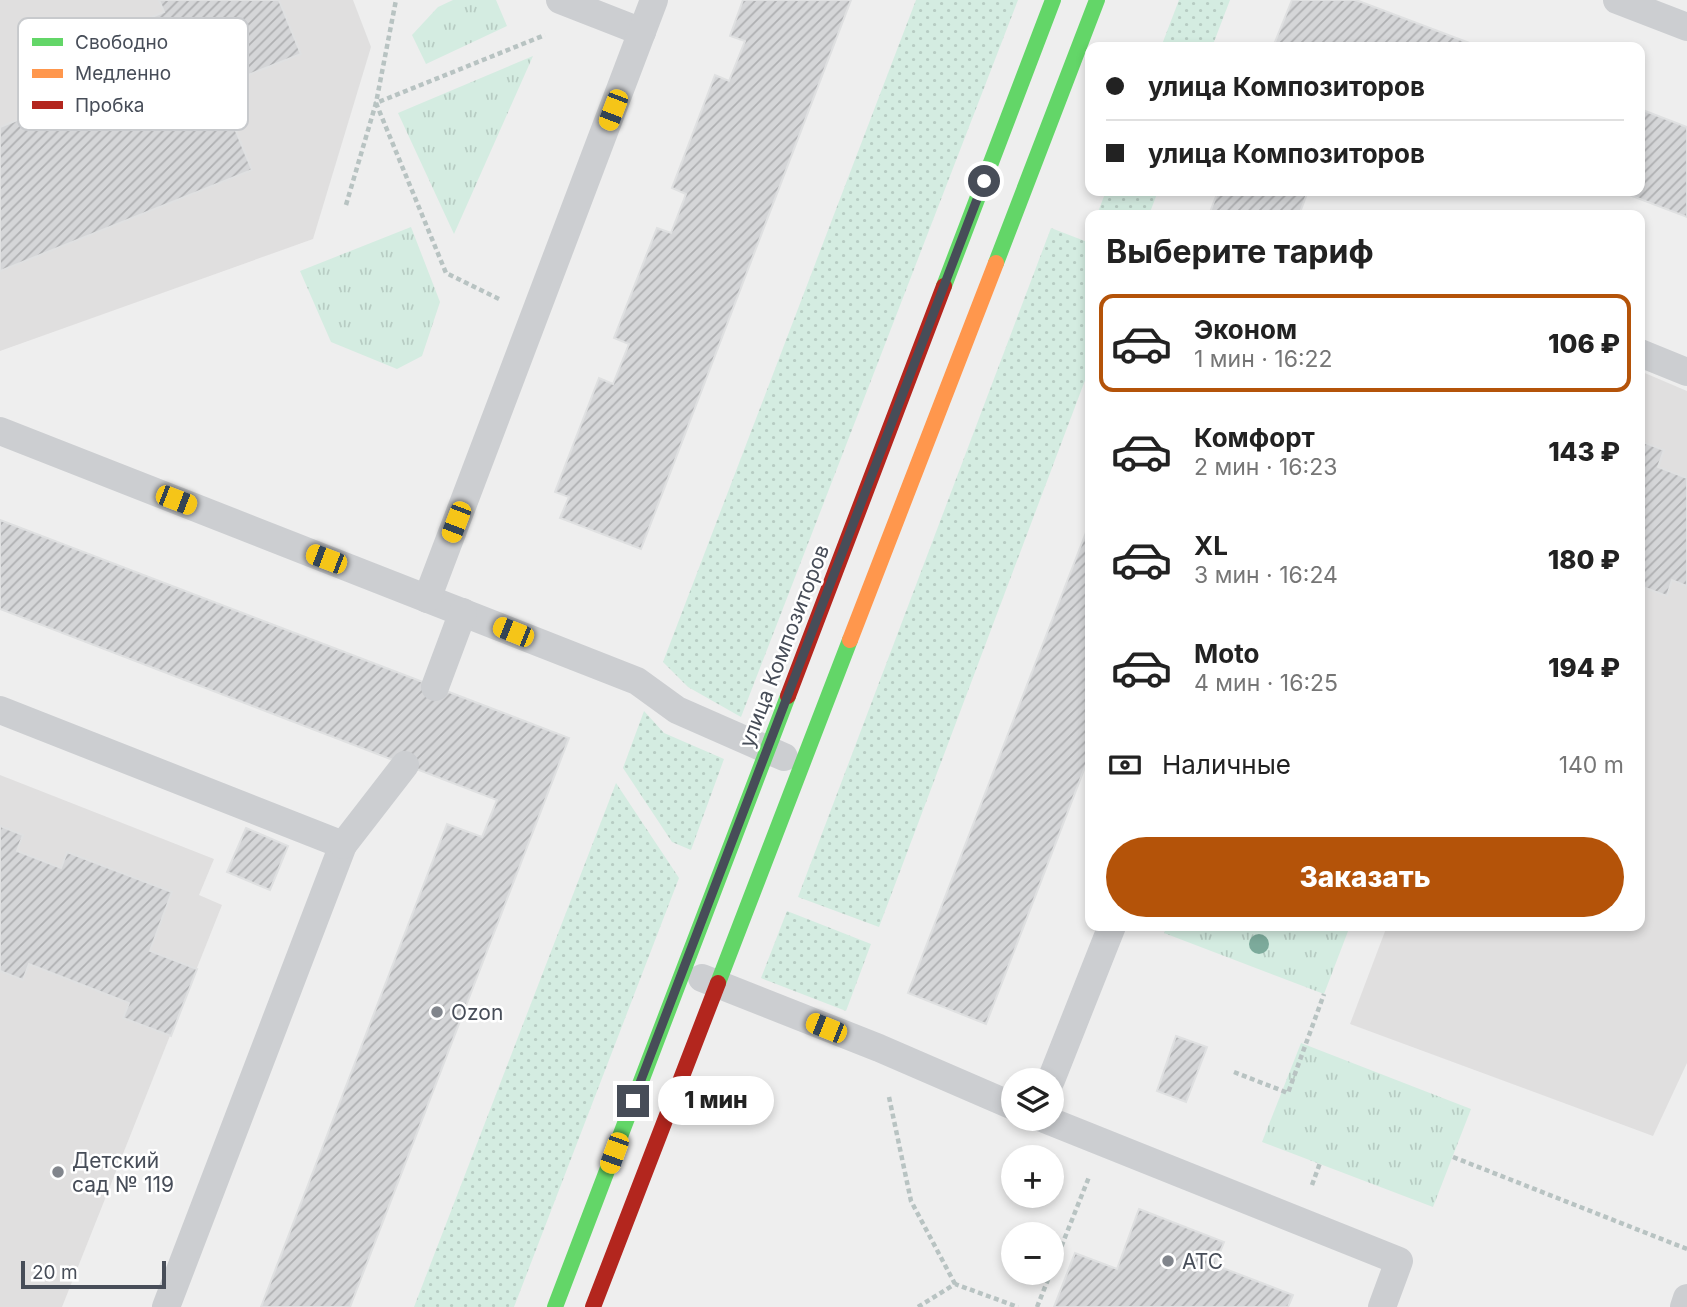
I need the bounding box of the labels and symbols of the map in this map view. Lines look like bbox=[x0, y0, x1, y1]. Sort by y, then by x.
legend bbox=[18, 18, 248, 130]
text: Свободно bbox=[75, 31, 168, 54]
text: Медленно bbox=[75, 62, 171, 85]
car bbox=[596, 87, 631, 133]
text: Пробка bbox=[75, 94, 144, 117]
route start bbox=[968, 165, 1000, 197]
car bbox=[153, 483, 200, 517]
car bbox=[439, 499, 474, 545]
street label: улица Композиторов bbox=[734, 541, 834, 751]
car bbox=[303, 542, 350, 576]
car bbox=[490, 614, 537, 650]
place label: Ozon bbox=[451, 1000, 503, 1025]
marker: Ozon bbox=[429, 1004, 445, 1020]
car bbox=[803, 1010, 850, 1046]
callout: 1 мин bbox=[658, 1076, 773, 1126]
route end bbox=[617, 1085, 649, 1117]
car bbox=[597, 1130, 632, 1176]
place label: Детский сад № 119 bbox=[72, 1148, 174, 1197]
marker: Детский сад № 119 bbox=[50, 1164, 66, 1180]
place label: АТС bbox=[1182, 1249, 1223, 1274]
marker: АТС bbox=[1160, 1253, 1176, 1269]
scale bar bbox=[21, 1258, 166, 1290]

